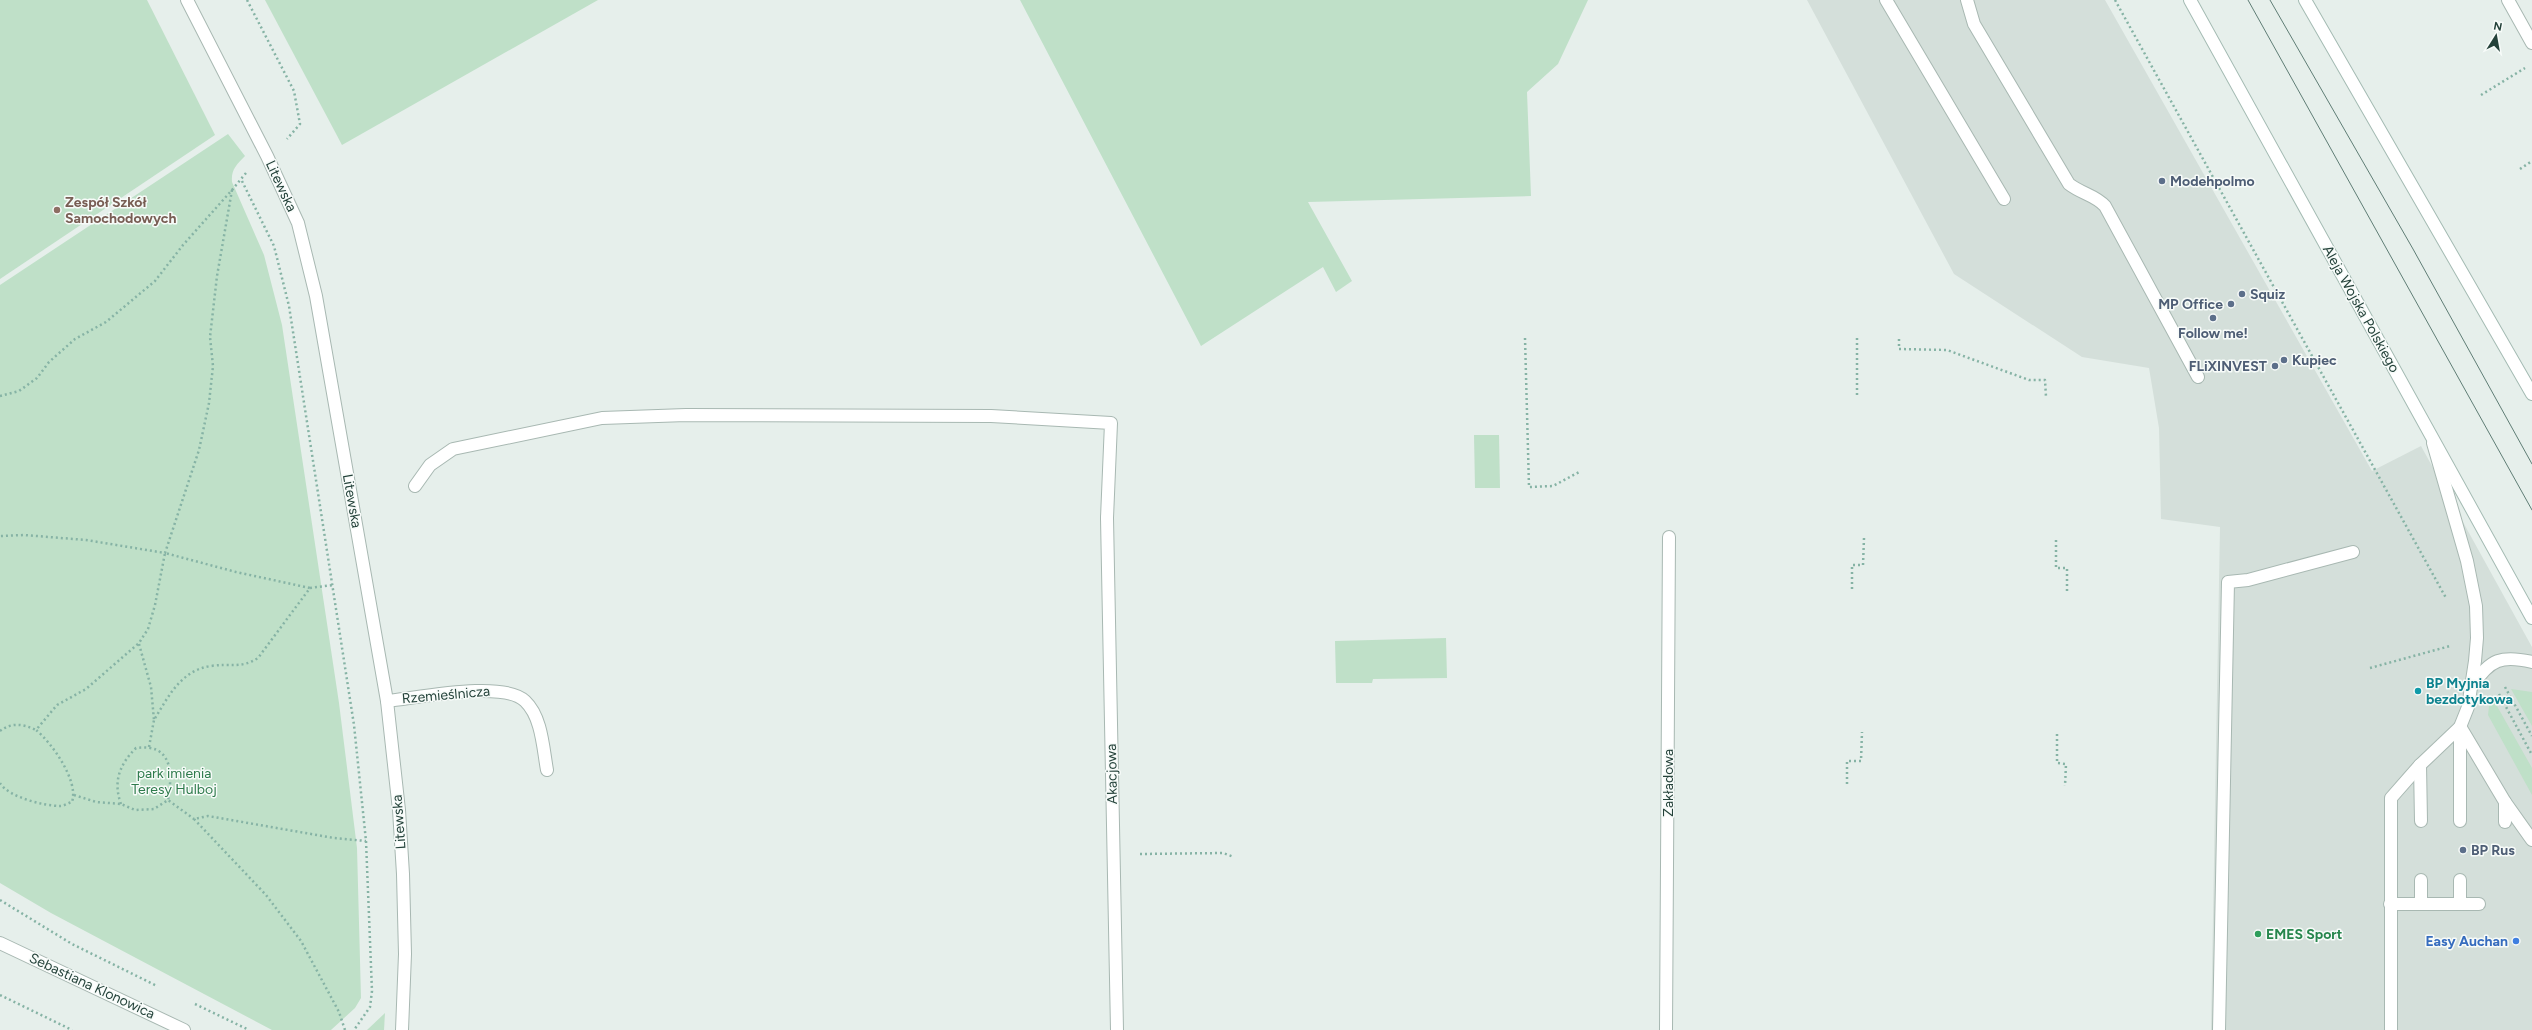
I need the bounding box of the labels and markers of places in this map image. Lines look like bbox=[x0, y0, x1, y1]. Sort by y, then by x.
place label: Modehpolmo bbox=[2170, 173, 2255, 190]
marker: Modehpolmo bbox=[2157, 176, 2167, 186]
place label: Zespół Szkół Samochodowych bbox=[65, 194, 176, 227]
marker: Zespół Szkół Samochodowych bbox=[52, 205, 62, 215]
place label: Squiz bbox=[2250, 286, 2285, 303]
marker: Squiz bbox=[2237, 289, 2247, 299]
place label: MP Office bbox=[2158, 296, 2223, 313]
marker: MP Office bbox=[2226, 299, 2236, 309]
marker: Follow me! bbox=[2208, 313, 2218, 323]
place label: Follow me! bbox=[2178, 325, 2248, 342]
place label: Kupiec bbox=[2292, 352, 2337, 369]
marker: Kupiec bbox=[2279, 355, 2289, 365]
place label: FLiXINVEST bbox=[2189, 358, 2267, 375]
marker: FLiXINVEST bbox=[2270, 361, 2280, 371]
place label: BP Myjnia bezdotykowa bbox=[2426, 675, 2513, 708]
marker: BP Myjnia bezdotykowa bbox=[2413, 686, 2423, 696]
place label: BP Rus bbox=[2471, 842, 2515, 859]
marker: BP Rus bbox=[2458, 845, 2468, 855]
place label: EMES Sport bbox=[2266, 926, 2343, 943]
marker: EMES Sport bbox=[2253, 929, 2263, 939]
place label: Easy Auchan bbox=[2425, 933, 2508, 950]
marker: Easy Auchan bbox=[2511, 936, 2521, 946]

